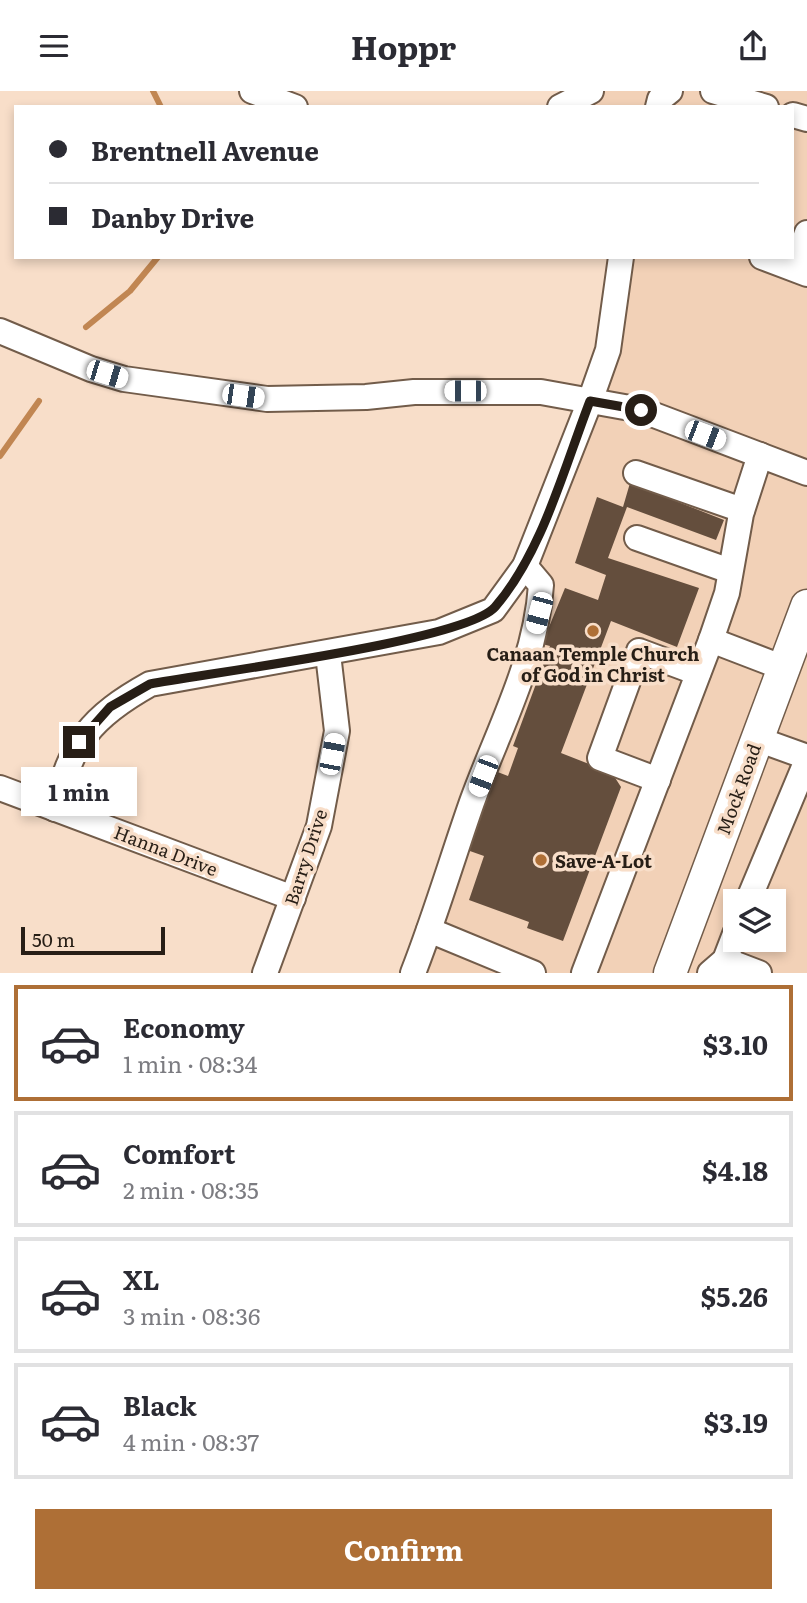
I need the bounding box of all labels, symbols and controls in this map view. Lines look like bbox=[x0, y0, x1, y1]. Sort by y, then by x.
text: Hoppr bbox=[351, 22, 456, 70]
icon: menu bbox=[35, 27, 73, 65]
icon: share bbox=[734, 27, 772, 65]
text: Brentnell Avenue bbox=[91, 130, 319, 169]
text: Danby Drive bbox=[91, 197, 254, 236]
car bbox=[84, 358, 131, 390]
car bbox=[445, 381, 487, 402]
car bbox=[221, 383, 266, 409]
route start bbox=[625, 394, 657, 426]
car bbox=[682, 418, 729, 452]
car bbox=[524, 590, 555, 636]
marker: Canaan Temple Church of God in Christ bbox=[585, 623, 601, 639]
place label: Canaan Temple Church of God in Christ bbox=[487, 640, 699, 688]
route end bbox=[63, 726, 95, 758]
car bbox=[318, 731, 347, 777]
street label: Mock Road bbox=[709, 740, 767, 838]
car bbox=[466, 753, 501, 799]
callout: 1 min bbox=[21, 767, 137, 815]
text: 1 min bbox=[48, 774, 110, 808]
street label: Barry Drive bbox=[277, 805, 333, 909]
street label: Hanna Drive bbox=[110, 818, 222, 882]
place label: Save-A-Lot bbox=[555, 847, 652, 874]
marker: Save-A-Lot bbox=[533, 852, 549, 868]
map controls bbox=[723, 889, 786, 952]
button: layers bbox=[723, 889, 786, 952]
scale bar bbox=[21, 924, 164, 956]
text: 50 m bbox=[32, 925, 75, 953]
text: Economy bbox=[123, 1007, 245, 1046]
icon: car bbox=[39, 1012, 102, 1075]
text: $3.10 bbox=[703, 1024, 768, 1063]
text: 1 min · 08:34 bbox=[123, 1046, 257, 1080]
text: Comfort bbox=[123, 1133, 235, 1172]
icon: car bbox=[39, 1138, 102, 1201]
text: $4.18 bbox=[702, 1150, 768, 1189]
text: 2 min · 08:35 bbox=[123, 1172, 259, 1206]
text: XL bbox=[123, 1259, 160, 1298]
icon: car bbox=[39, 1264, 102, 1327]
text: $5.26 bbox=[701, 1276, 768, 1315]
text: 3 min · 08:36 bbox=[123, 1298, 260, 1332]
text: Black bbox=[123, 1385, 197, 1424]
icon: car bbox=[39, 1390, 102, 1453]
text: $3.19 bbox=[704, 1402, 768, 1441]
text: 4 min · 08:37 bbox=[123, 1424, 259, 1458]
button: Confirm bbox=[35, 1509, 772, 1589]

